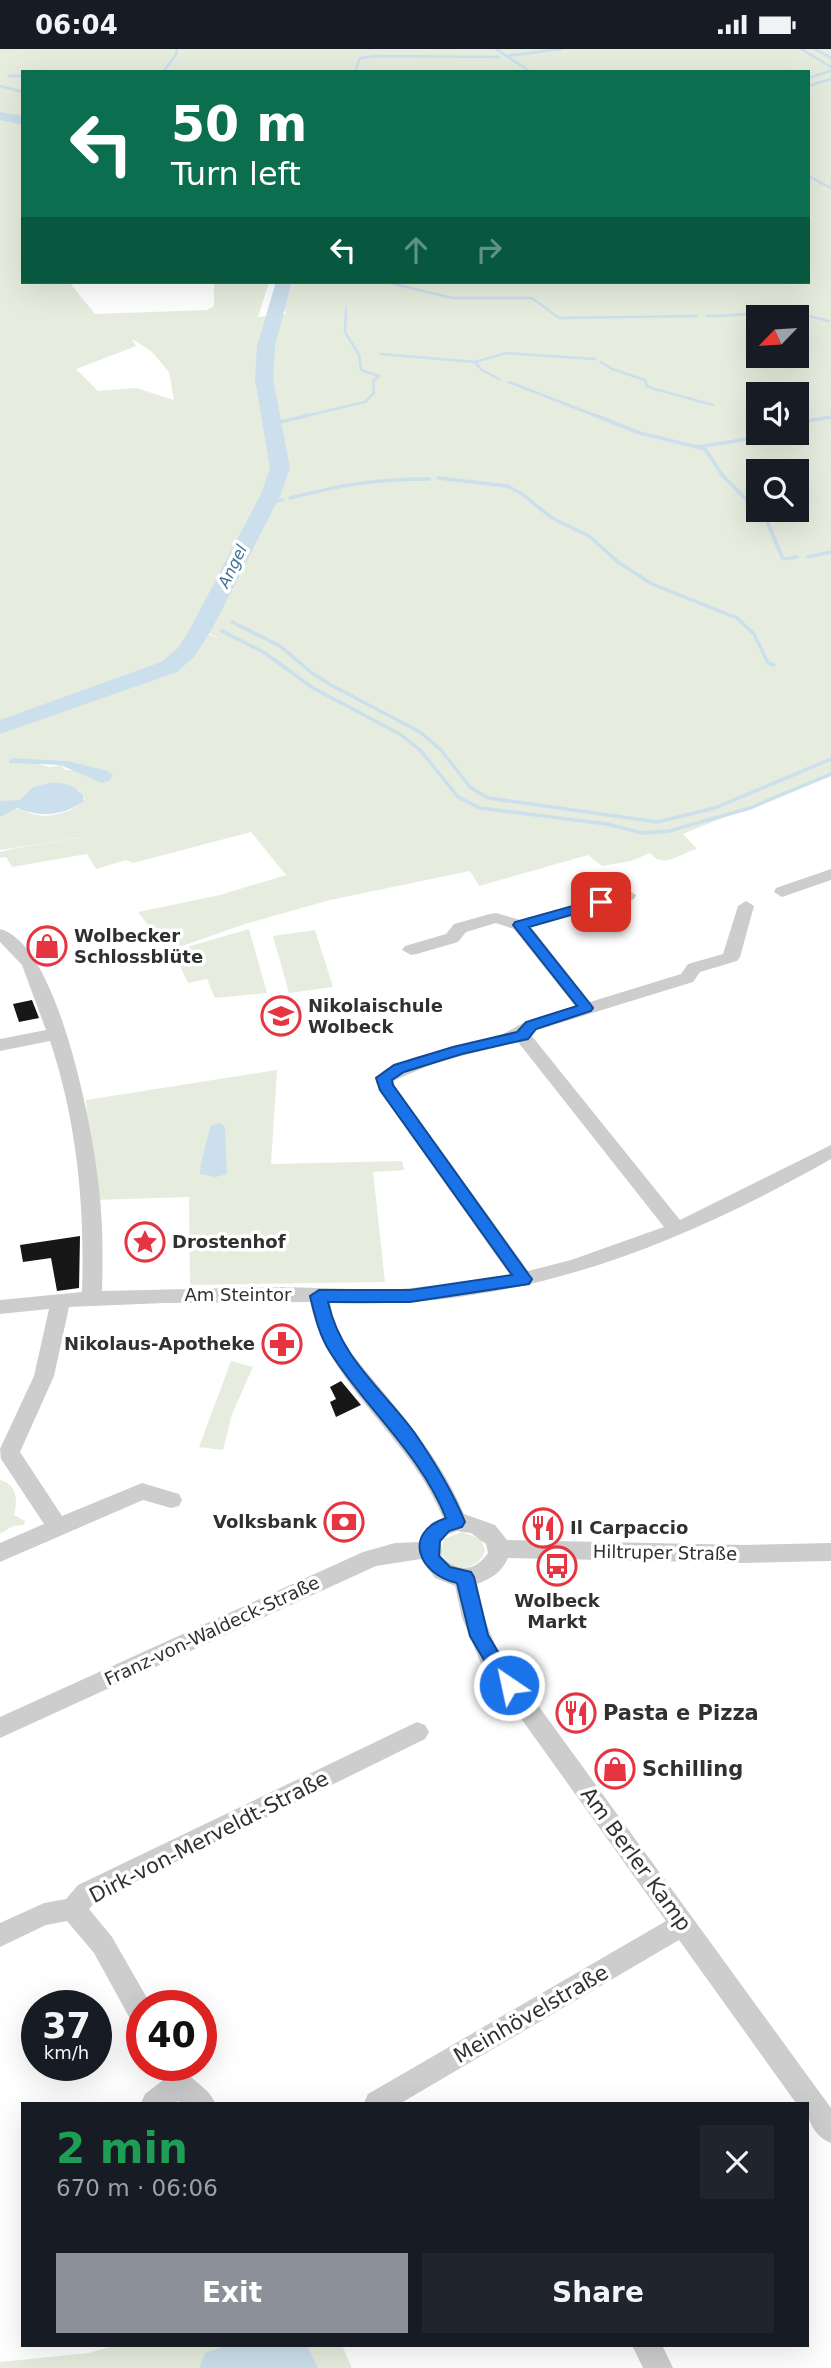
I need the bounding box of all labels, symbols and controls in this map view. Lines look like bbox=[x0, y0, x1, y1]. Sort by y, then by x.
text: 06:04 bbox=[35, 10, 118, 40]
text: 50 m bbox=[171, 96, 307, 153]
icon: left bbox=[56, 98, 147, 189]
text: Turn left bbox=[171, 155, 301, 193]
icon: left bbox=[324, 231, 362, 269]
icon: ahead bbox=[397, 231, 435, 269]
icon: right bbox=[470, 231, 508, 269]
north arrow bbox=[746, 305, 808, 367]
map controls bbox=[746, 305, 809, 522]
button: sound bbox=[746, 382, 809, 445]
button: search bbox=[746, 459, 809, 522]
water label: Angel bbox=[213, 541, 251, 592]
pin bbox=[571, 872, 631, 932]
icon: arrive bbox=[582, 883, 620, 921]
shop icon: Wolbecker Schlossblüte bbox=[26, 925, 68, 967]
place label: Wolbecker Schlossblüte bbox=[74, 925, 203, 967]
school or university icon: Nikolaischule Wolbeck bbox=[260, 995, 302, 1037]
place label: Nikolaischule Wolbeck bbox=[308, 995, 443, 1037]
place icon: Drostenhof bbox=[124, 1221, 166, 1263]
place label: Drostenhof bbox=[172, 1231, 286, 1252]
street label: Am Steintor bbox=[184, 1284, 292, 1305]
pharmacy icon: Nikolaus-Apotheke bbox=[261, 1323, 303, 1365]
place label: Nikolaus-Apotheke bbox=[64, 1333, 255, 1354]
bank icon: Volksbank bbox=[323, 1501, 365, 1543]
restaurant icon: Il Carpaccio bbox=[522, 1507, 564, 1549]
place label: Volksbank bbox=[213, 1511, 318, 1532]
place label: Il Carpaccio bbox=[570, 1517, 688, 1538]
street label: Hiltruper Straße bbox=[593, 1541, 737, 1564]
bus stop icon: Wolbeck Markt bbox=[536, 1545, 578, 1587]
street label: Franz-von-Waldeck-Straße bbox=[101, 1571, 322, 1690]
place label: Wolbeck Markt bbox=[514, 1590, 601, 1632]
position arrow bbox=[472, 1648, 546, 1722]
restaurant icon: Pasta e Pizza bbox=[555, 1692, 597, 1734]
place label: Pasta e Pizza bbox=[603, 1701, 759, 1725]
shop icon: Schilling bbox=[594, 1748, 636, 1790]
place label: Schilling bbox=[642, 1757, 743, 1781]
street label: Dirk-von-Merveldt-Straße bbox=[85, 1766, 333, 1908]
street label: Am Berler Kamp bbox=[576, 1783, 696, 1935]
street label: Meinhövelstraße bbox=[450, 1960, 612, 2068]
speed limit sign: 40 bbox=[126, 1990, 217, 2081]
text: 37 bbox=[42, 2006, 91, 2046]
text: km/h bbox=[44, 2042, 89, 2063]
text: 2 min bbox=[56, 2124, 188, 2173]
button: close bbox=[700, 2125, 774, 2199]
text: 670 m · 06:06 bbox=[56, 2175, 218, 2201]
button: Exit bbox=[56, 2253, 408, 2333]
button: Share bbox=[422, 2253, 774, 2333]

